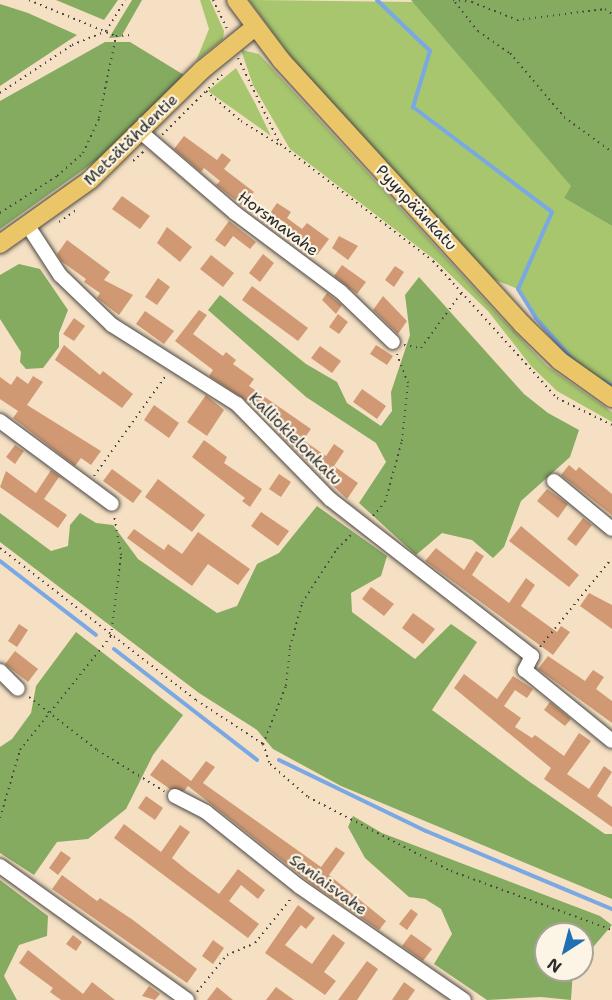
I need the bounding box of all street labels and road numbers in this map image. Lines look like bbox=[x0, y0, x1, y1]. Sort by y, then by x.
street label: Metsätähdentie bbox=[80, 90, 182, 190]
street label: Pyynpäänkatu bbox=[371, 161, 461, 255]
street label: Horsmavahe bbox=[234, 188, 322, 260]
street label: Kalliokielonkatu bbox=[245, 389, 345, 489]
street label: Saniaisvahe bbox=[285, 850, 371, 920]

